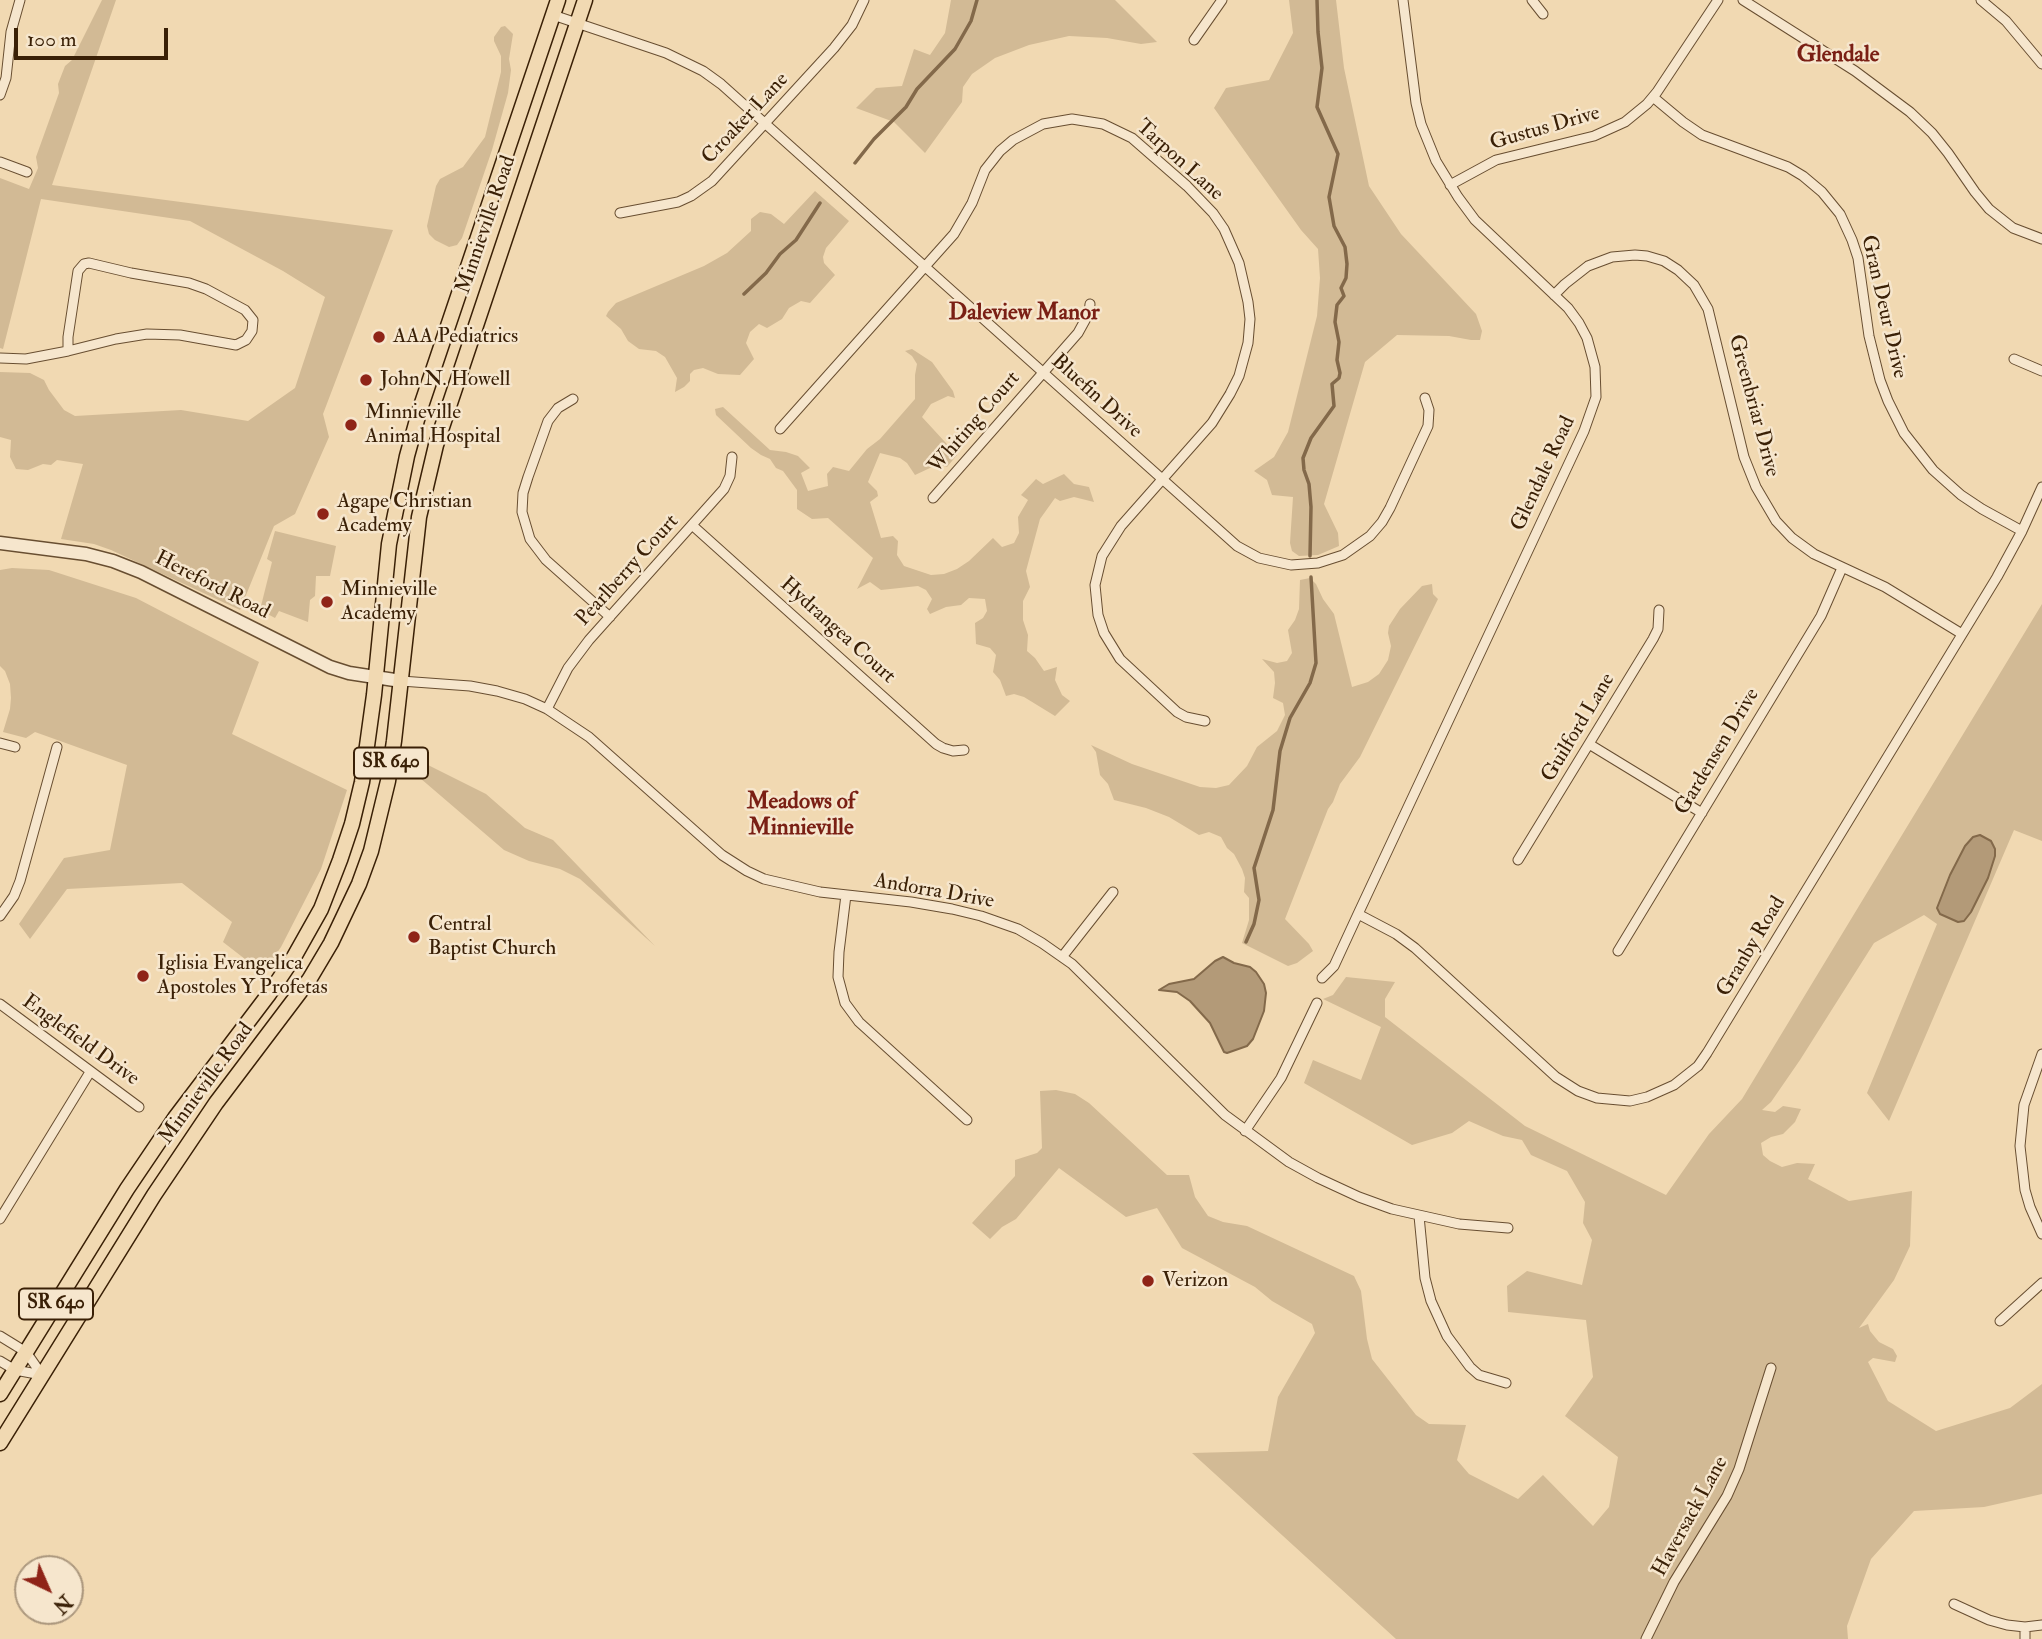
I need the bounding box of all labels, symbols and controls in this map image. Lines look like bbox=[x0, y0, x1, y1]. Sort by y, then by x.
scale bar bbox=[18, 14, 172, 58]
text: 100 m bbox=[27, 26, 77, 53]
district label: Glendale bbox=[1797, 42, 1879, 70]
street label: Croaker Lane bbox=[697, 68, 795, 170]
street label: Gustus Drive bbox=[1487, 101, 1603, 157]
street label: Tarpon Lane bbox=[1130, 115, 1228, 207]
street label: Minnieville Road bbox=[452, 153, 522, 297]
street label: Gran Deur Drive bbox=[1854, 233, 1912, 381]
district label: Daleview Manor bbox=[948, 300, 1100, 328]
place label: AAA Pediatrics bbox=[393, 324, 518, 350]
marker: AAA Pediatrics bbox=[371, 329, 387, 345]
street label: Greenbriar Drive bbox=[1722, 332, 1784, 480]
street label: Bluefin Drive bbox=[1045, 350, 1147, 444]
place label: John N. Howell bbox=[380, 367, 510, 393]
street label: Whiting Court bbox=[924, 367, 1026, 479]
marker: John N. Howell bbox=[358, 372, 374, 388]
place label: Minnieville Animal Hospital bbox=[365, 400, 501, 450]
street label: Glendale Road bbox=[1506, 413, 1582, 535]
marker: Minnieville Animal Hospital bbox=[343, 417, 359, 433]
place label: Agape Christian Academy bbox=[337, 489, 472, 539]
marker: Agape Christian Academy bbox=[315, 506, 331, 522]
street label: Pearlberry Court bbox=[571, 510, 685, 632]
street label: Hereford Road bbox=[150, 546, 274, 626]
street label: Hydrangea Court bbox=[774, 573, 900, 689]
place label: Minnieville Academy bbox=[341, 577, 437, 627]
marker: Minnieville Academy bbox=[319, 594, 335, 610]
street label: Guilford Lane bbox=[1537, 669, 1621, 787]
street label: Gardensen Drive bbox=[1670, 684, 1766, 820]
road number: SR 640 bbox=[354, 748, 428, 778]
district label: Meadows of Minnieville bbox=[747, 789, 855, 843]
street label: Andorra Drive bbox=[872, 869, 996, 915]
street label: Granby Road bbox=[1712, 892, 1792, 1002]
place label: Central Baptist Church bbox=[428, 912, 556, 962]
marker: Central Baptist Church bbox=[406, 929, 422, 945]
place label: Iglisia Evangelica Apostoles Y Profetas bbox=[157, 951, 328, 1001]
marker: Iglisia Evangelica Apostoles Y Profetas bbox=[135, 968, 151, 984]
street label: Englefield Drive bbox=[16, 990, 144, 1092]
street label: Minnieville Road bbox=[154, 1018, 260, 1150]
place label: Verizon bbox=[1162, 1268, 1228, 1294]
marker: Verizon bbox=[1140, 1273, 1156, 1289]
road number: SR 640 bbox=[19, 1288, 93, 1320]
street label: Haversack Lane bbox=[1648, 1453, 1734, 1581]
north arrow bbox=[14, 1555, 84, 1625]
text: N bbox=[48, 1589, 77, 1618]

